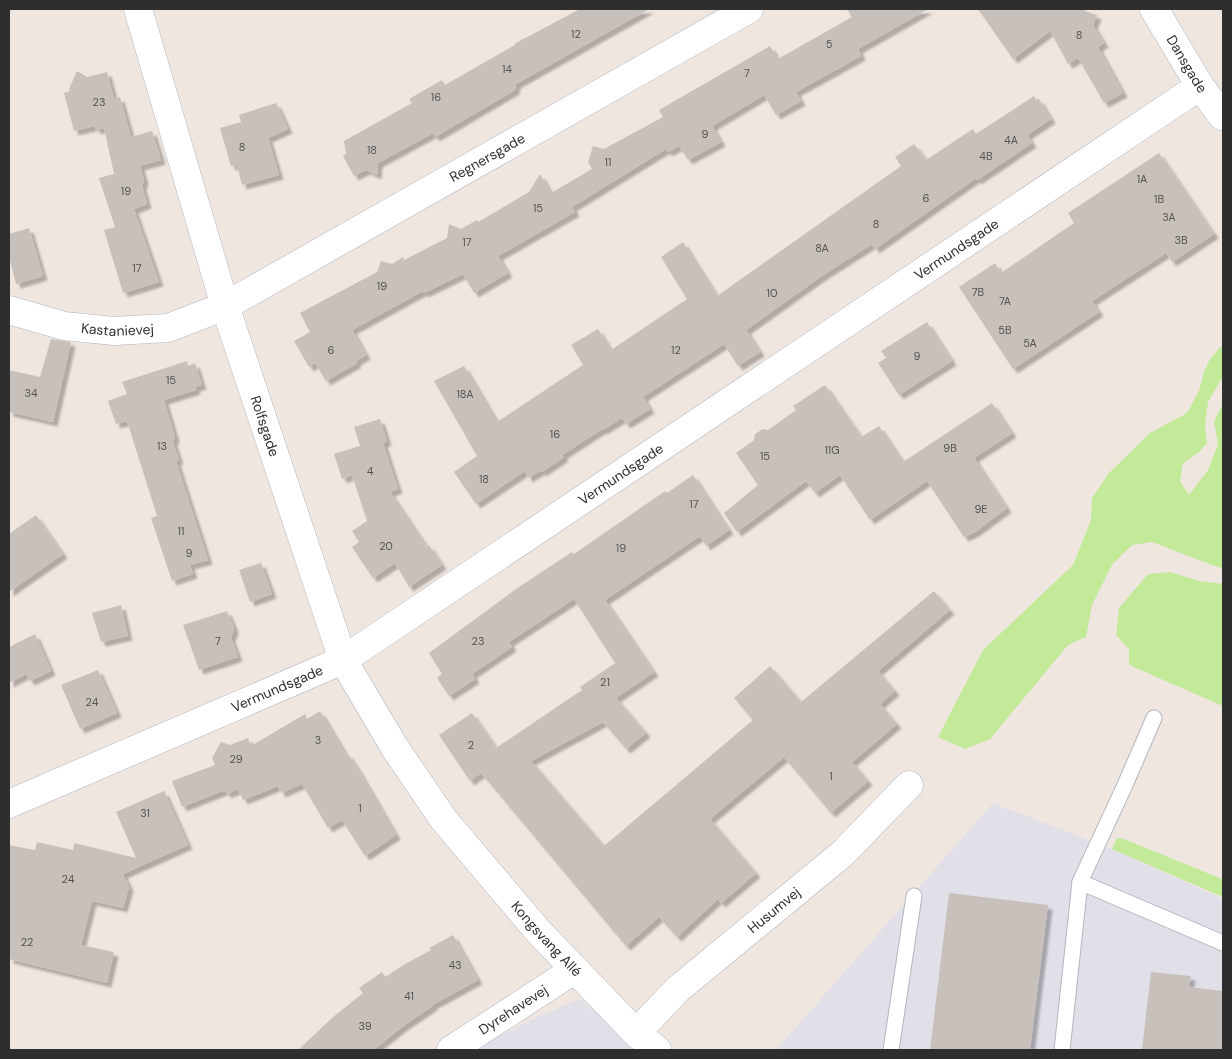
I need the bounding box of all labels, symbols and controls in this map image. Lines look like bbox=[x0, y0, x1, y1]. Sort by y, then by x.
house number: 12 bbox=[571, 27, 581, 41]
house number: 8 bbox=[1076, 28, 1082, 42]
street label: Dansgade bbox=[1163, 32, 1211, 97]
house number: 5 bbox=[826, 37, 833, 51]
house number: 14 bbox=[502, 62, 512, 76]
house number: 7 bbox=[744, 66, 750, 80]
house number: 16 bbox=[431, 90, 441, 104]
house number: 23 bbox=[93, 95, 105, 109]
house number: 9 bbox=[702, 127, 709, 141]
street label: Regnersgade bbox=[446, 129, 528, 186]
house number: 4A bbox=[1004, 133, 1018, 147]
house number: 8 bbox=[239, 140, 245, 154]
house number: 18 bbox=[367, 143, 377, 157]
house number: 4B bbox=[979, 149, 993, 163]
house number: 11 bbox=[605, 155, 611, 169]
house number: 1A bbox=[1137, 172, 1147, 186]
house number: 19 bbox=[121, 184, 131, 198]
house number: 6 bbox=[923, 191, 930, 205]
house number: 1B bbox=[1154, 192, 1164, 206]
house number: 15 bbox=[533, 201, 543, 215]
house number: 3A bbox=[1162, 210, 1176, 224]
street label: Vermundsgade bbox=[911, 214, 1002, 284]
house number: 8 bbox=[873, 217, 879, 231]
house number: 3B bbox=[1174, 233, 1188, 247]
house number: 17 bbox=[462, 235, 472, 249]
house number: 8A bbox=[815, 241, 829, 255]
house number: 17 bbox=[132, 261, 142, 275]
house number: 19 bbox=[377, 279, 387, 293]
house number: 7B bbox=[972, 285, 985, 299]
house number: 10 bbox=[767, 286, 777, 300]
house number: 7A bbox=[999, 294, 1011, 308]
street label: Kastanievej bbox=[80, 319, 154, 340]
house number: 5B bbox=[998, 323, 1012, 337]
house number: 5A bbox=[1023, 336, 1037, 350]
house number: 6 bbox=[328, 343, 335, 357]
house number: 12 bbox=[671, 343, 681, 357]
house number: 9 bbox=[914, 349, 921, 363]
house number: 15 bbox=[166, 373, 176, 387]
house number: 34 bbox=[24, 386, 38, 400]
house number: 18A bbox=[456, 387, 474, 401]
street label: Rolfsgade bbox=[247, 393, 284, 459]
house number: 16 bbox=[550, 427, 560, 441]
house number: 13 bbox=[157, 439, 167, 453]
street label: Vermundsgade bbox=[575, 439, 667, 509]
house number: 9B bbox=[943, 441, 957, 455]
house number: 11G bbox=[824, 443, 840, 457]
house number: 15 bbox=[760, 449, 770, 463]
house number: 4 bbox=[367, 464, 374, 478]
house number: 18 bbox=[479, 472, 489, 486]
house number: 17 bbox=[689, 497, 699, 511]
house number: 9E bbox=[974, 502, 988, 516]
house number: 11 bbox=[178, 524, 184, 538]
house number: 20 bbox=[379, 539, 393, 553]
house number: 19 bbox=[616, 541, 626, 555]
house number: 9 bbox=[186, 546, 193, 560]
house number: 7 bbox=[215, 634, 221, 648]
house number: 23 bbox=[472, 634, 484, 648]
street label: Vermundsgade bbox=[229, 661, 326, 716]
house number: 21 bbox=[600, 675, 610, 689]
house number: 24 bbox=[86, 695, 99, 709]
house number: 3 bbox=[315, 733, 321, 747]
house number: 2 bbox=[468, 738, 474, 752]
house number: 29 bbox=[229, 752, 243, 766]
house number: 1 bbox=[829, 769, 833, 783]
house number: 1 bbox=[358, 801, 362, 815]
house number: 31 bbox=[140, 806, 150, 820]
house number: 24 bbox=[62, 872, 75, 886]
street label: Husumvej bbox=[744, 883, 804, 937]
street label: Kongsvang Allé bbox=[508, 897, 586, 980]
house number: 22 bbox=[21, 935, 33, 949]
house number: 43 bbox=[448, 958, 462, 972]
street label: Dyrehavevej bbox=[475, 981, 551, 1039]
house number: 41 bbox=[404, 989, 414, 1003]
house number: 39 bbox=[358, 1019, 372, 1033]

